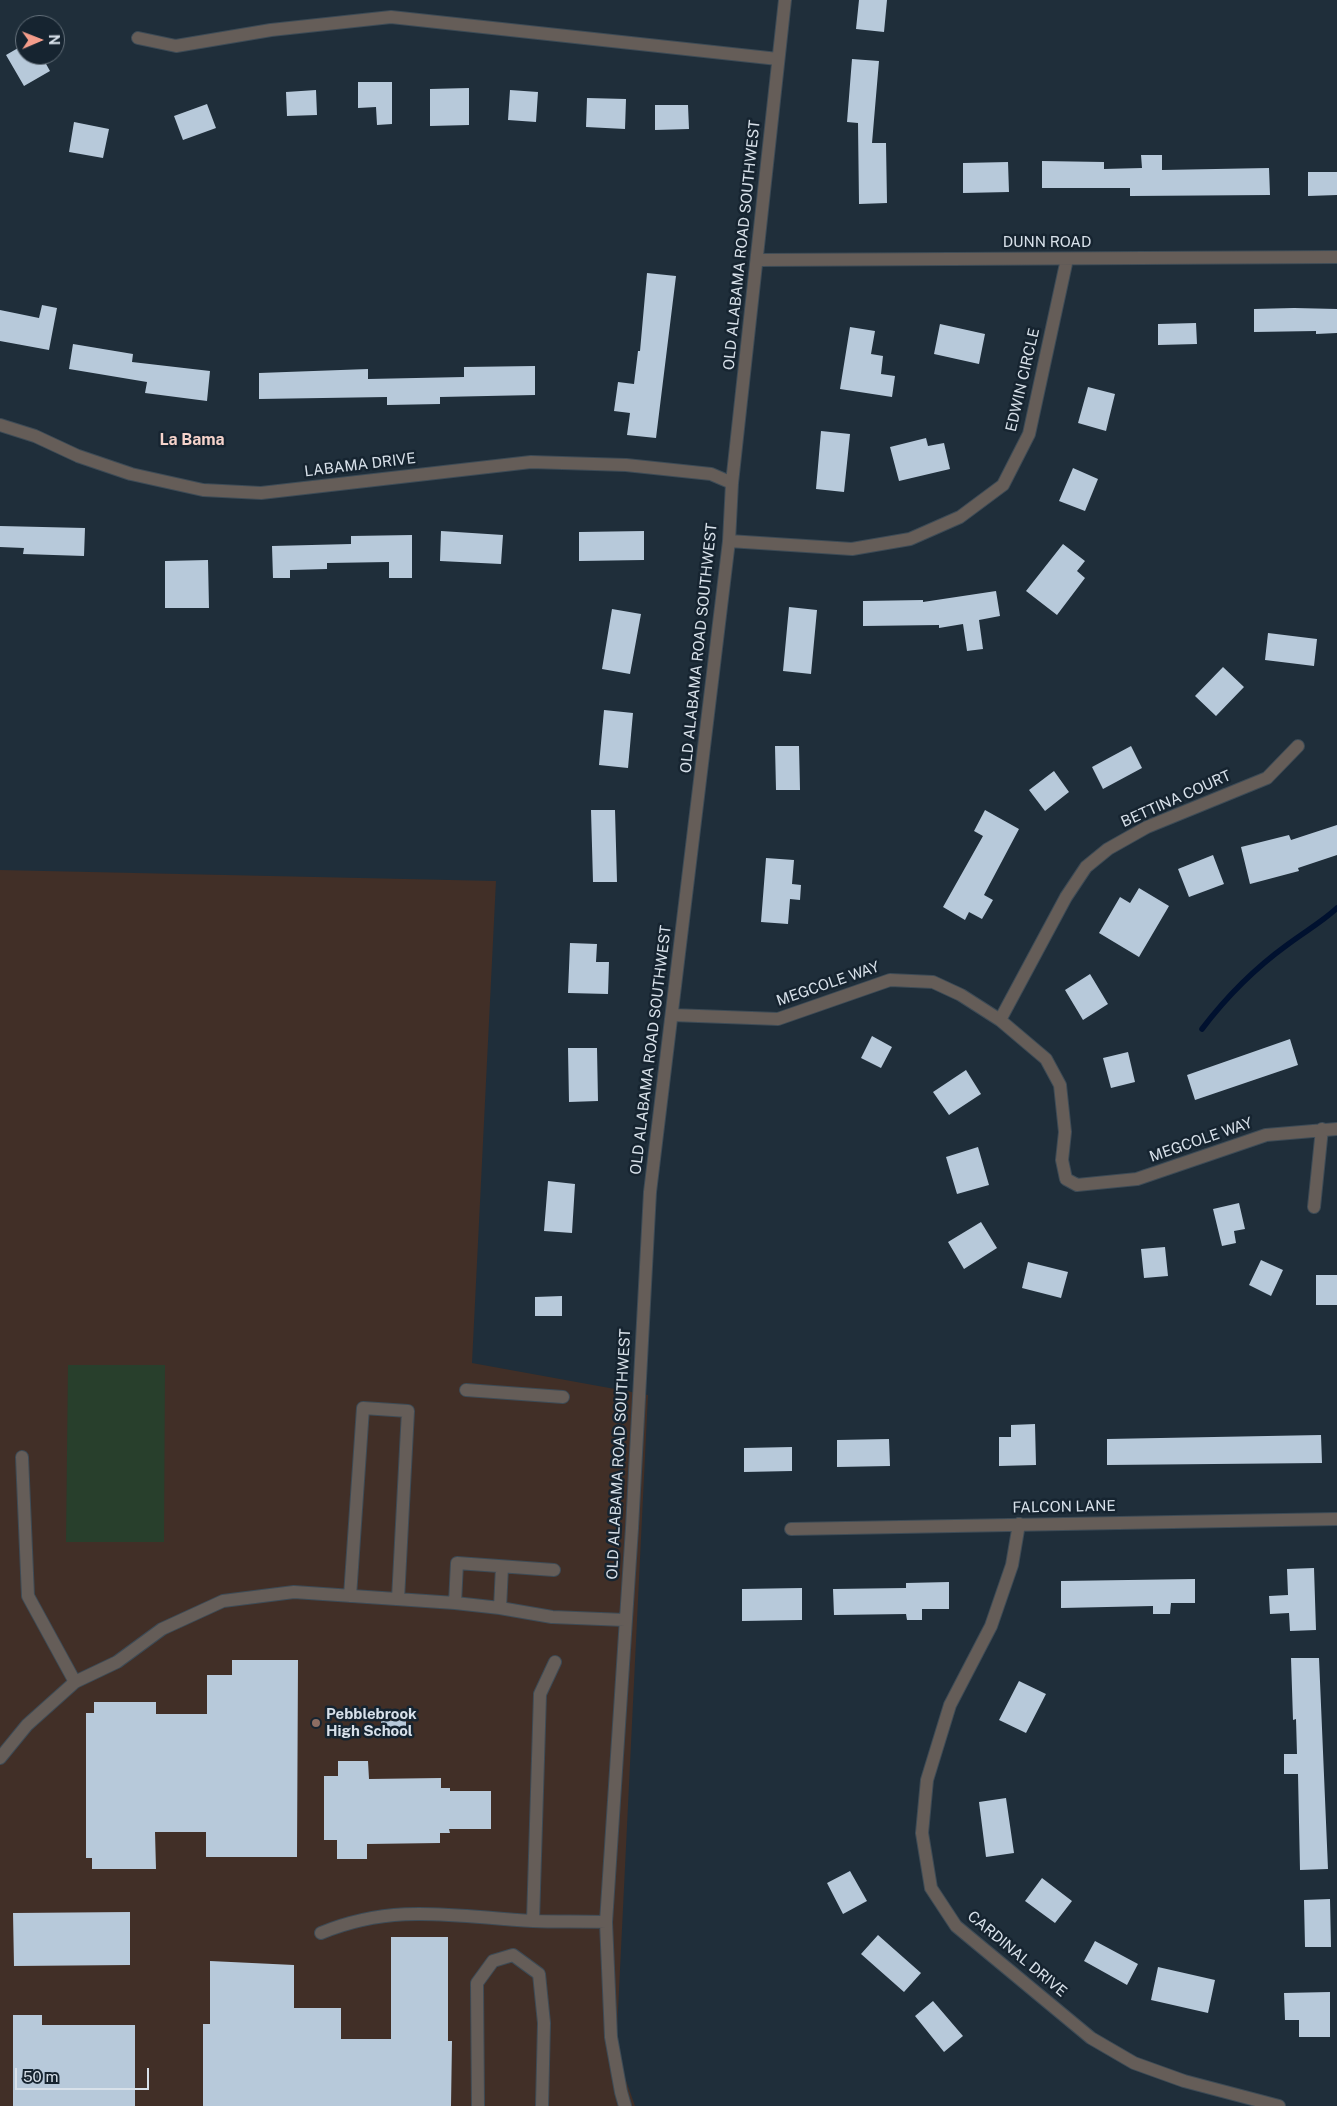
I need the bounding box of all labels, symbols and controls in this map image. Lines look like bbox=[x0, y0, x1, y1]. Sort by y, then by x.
north arrow bbox=[15, 15, 65, 65]
text: N bbox=[46, 34, 62, 45]
street label: OLD ALABAMA ROAD SOUTHWEST bbox=[720, 119, 764, 371]
street label: DUNN ROAD bbox=[1003, 233, 1091, 251]
street label: EDWIN CIRCLE bbox=[1002, 326, 1044, 434]
district label: La Bama bbox=[159, 430, 225, 450]
street label: LABAMA DRIVE bbox=[303, 449, 417, 481]
street label: OLD ALABAMA ROAD SOUTHWEST bbox=[677, 522, 721, 774]
street label: BETTINA COURT bbox=[1118, 767, 1234, 831]
street label: OLD ALABAMA ROAD SOUTHWEST bbox=[627, 924, 675, 1176]
street label: MEGCOLE WAY bbox=[774, 958, 882, 1010]
street label: MEGCOLE WAY bbox=[1147, 1114, 1255, 1166]
street label: OLD ALABAMA ROAD SOUTHWEST bbox=[603, 1328, 635, 1580]
street label: FALCON LANE bbox=[1012, 1497, 1116, 1517]
place label: Pebblebrook High School bbox=[326, 1705, 417, 1740]
marker: Pebblebrook High School bbox=[310, 1717, 322, 1729]
street label: CARDINAL DRIVE bbox=[964, 1907, 1070, 2001]
scale bar bbox=[18, 2058, 151, 2090]
text: 50 m bbox=[23, 2068, 58, 2085]

